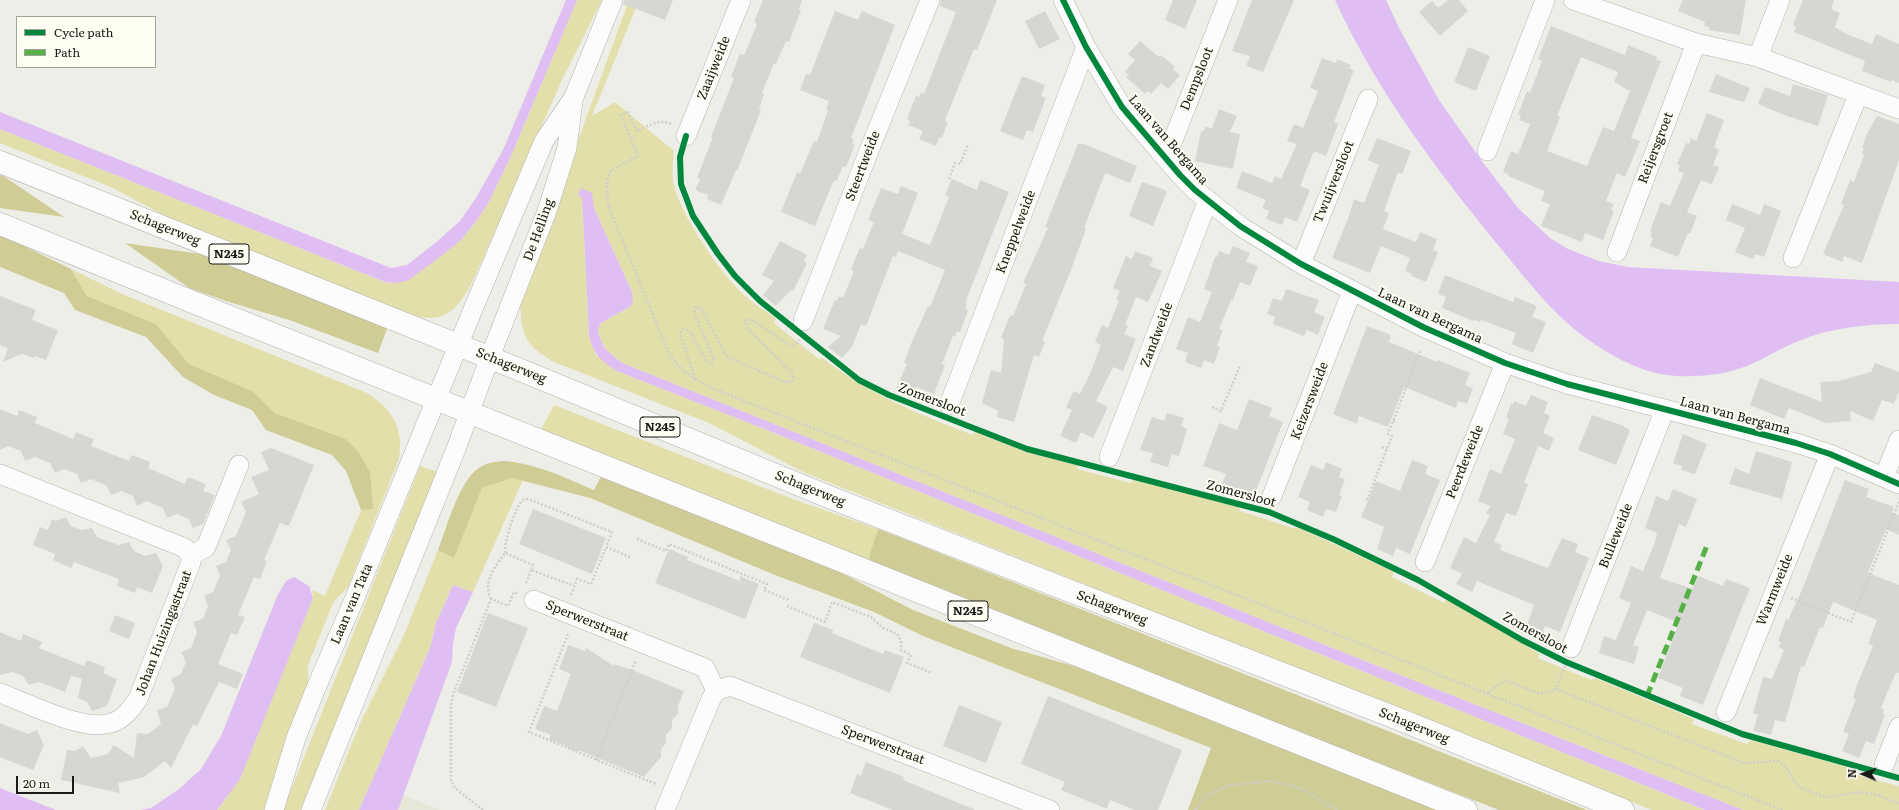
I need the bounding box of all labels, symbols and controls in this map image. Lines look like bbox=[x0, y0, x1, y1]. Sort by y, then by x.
legend bbox=[16, 16, 156, 68]
text: Cycle path bbox=[54, 23, 114, 41]
street label: Zaaijweide bbox=[694, 34, 734, 102]
text: Path bbox=[54, 43, 80, 61]
street label: Dempsloot bbox=[1177, 45, 1217, 113]
street label: Laan van Bergama bbox=[1125, 92, 1211, 188]
street label: Reijersgroet bbox=[1635, 110, 1677, 186]
street label: Steertweide bbox=[842, 129, 884, 203]
street label: Twuijversloot bbox=[1310, 138, 1358, 226]
street label: Kneppelweide bbox=[993, 188, 1039, 276]
street label: De Helling bbox=[520, 197, 558, 263]
street label: Schagerweg bbox=[128, 207, 202, 249]
road number: N245 bbox=[209, 244, 249, 264]
street label: Laan van Bergama bbox=[1375, 285, 1485, 347]
street label: Zandweide bbox=[1137, 300, 1177, 370]
street label: Schagerweg bbox=[474, 345, 548, 387]
street label: Keizersweide bbox=[1288, 360, 1332, 442]
street label: Zomersloot bbox=[896, 380, 968, 420]
street label: Laan van Bergama bbox=[1678, 394, 1792, 438]
road number: N245 bbox=[640, 417, 680, 437]
street label: Peerdeweide bbox=[1443, 423, 1487, 501]
street label: Schagerweg bbox=[773, 468, 847, 510]
street label: Zomersloot bbox=[1204, 477, 1278, 511]
street label: Bulleweide bbox=[1596, 501, 1636, 571]
street label: Warmweide bbox=[1754, 552, 1796, 628]
street label: Laan van Tata bbox=[328, 561, 376, 647]
street label: Johan Huizingastraat bbox=[133, 568, 195, 698]
street label: Schagerweg bbox=[1074, 587, 1150, 629]
street label: Sperwerstraat bbox=[543, 597, 631, 645]
road number: N245 bbox=[948, 601, 988, 621]
street label: Zomersloot bbox=[1500, 609, 1570, 657]
street label: Schagerweg bbox=[1377, 705, 1451, 747]
street label: Sperwerstraat bbox=[839, 722, 927, 768]
north arrow bbox=[1843, 754, 1883, 794]
scale bar bbox=[18, 768, 76, 794]
text: N bbox=[1843, 769, 1859, 778]
text: 20 m bbox=[23, 774, 50, 792]

